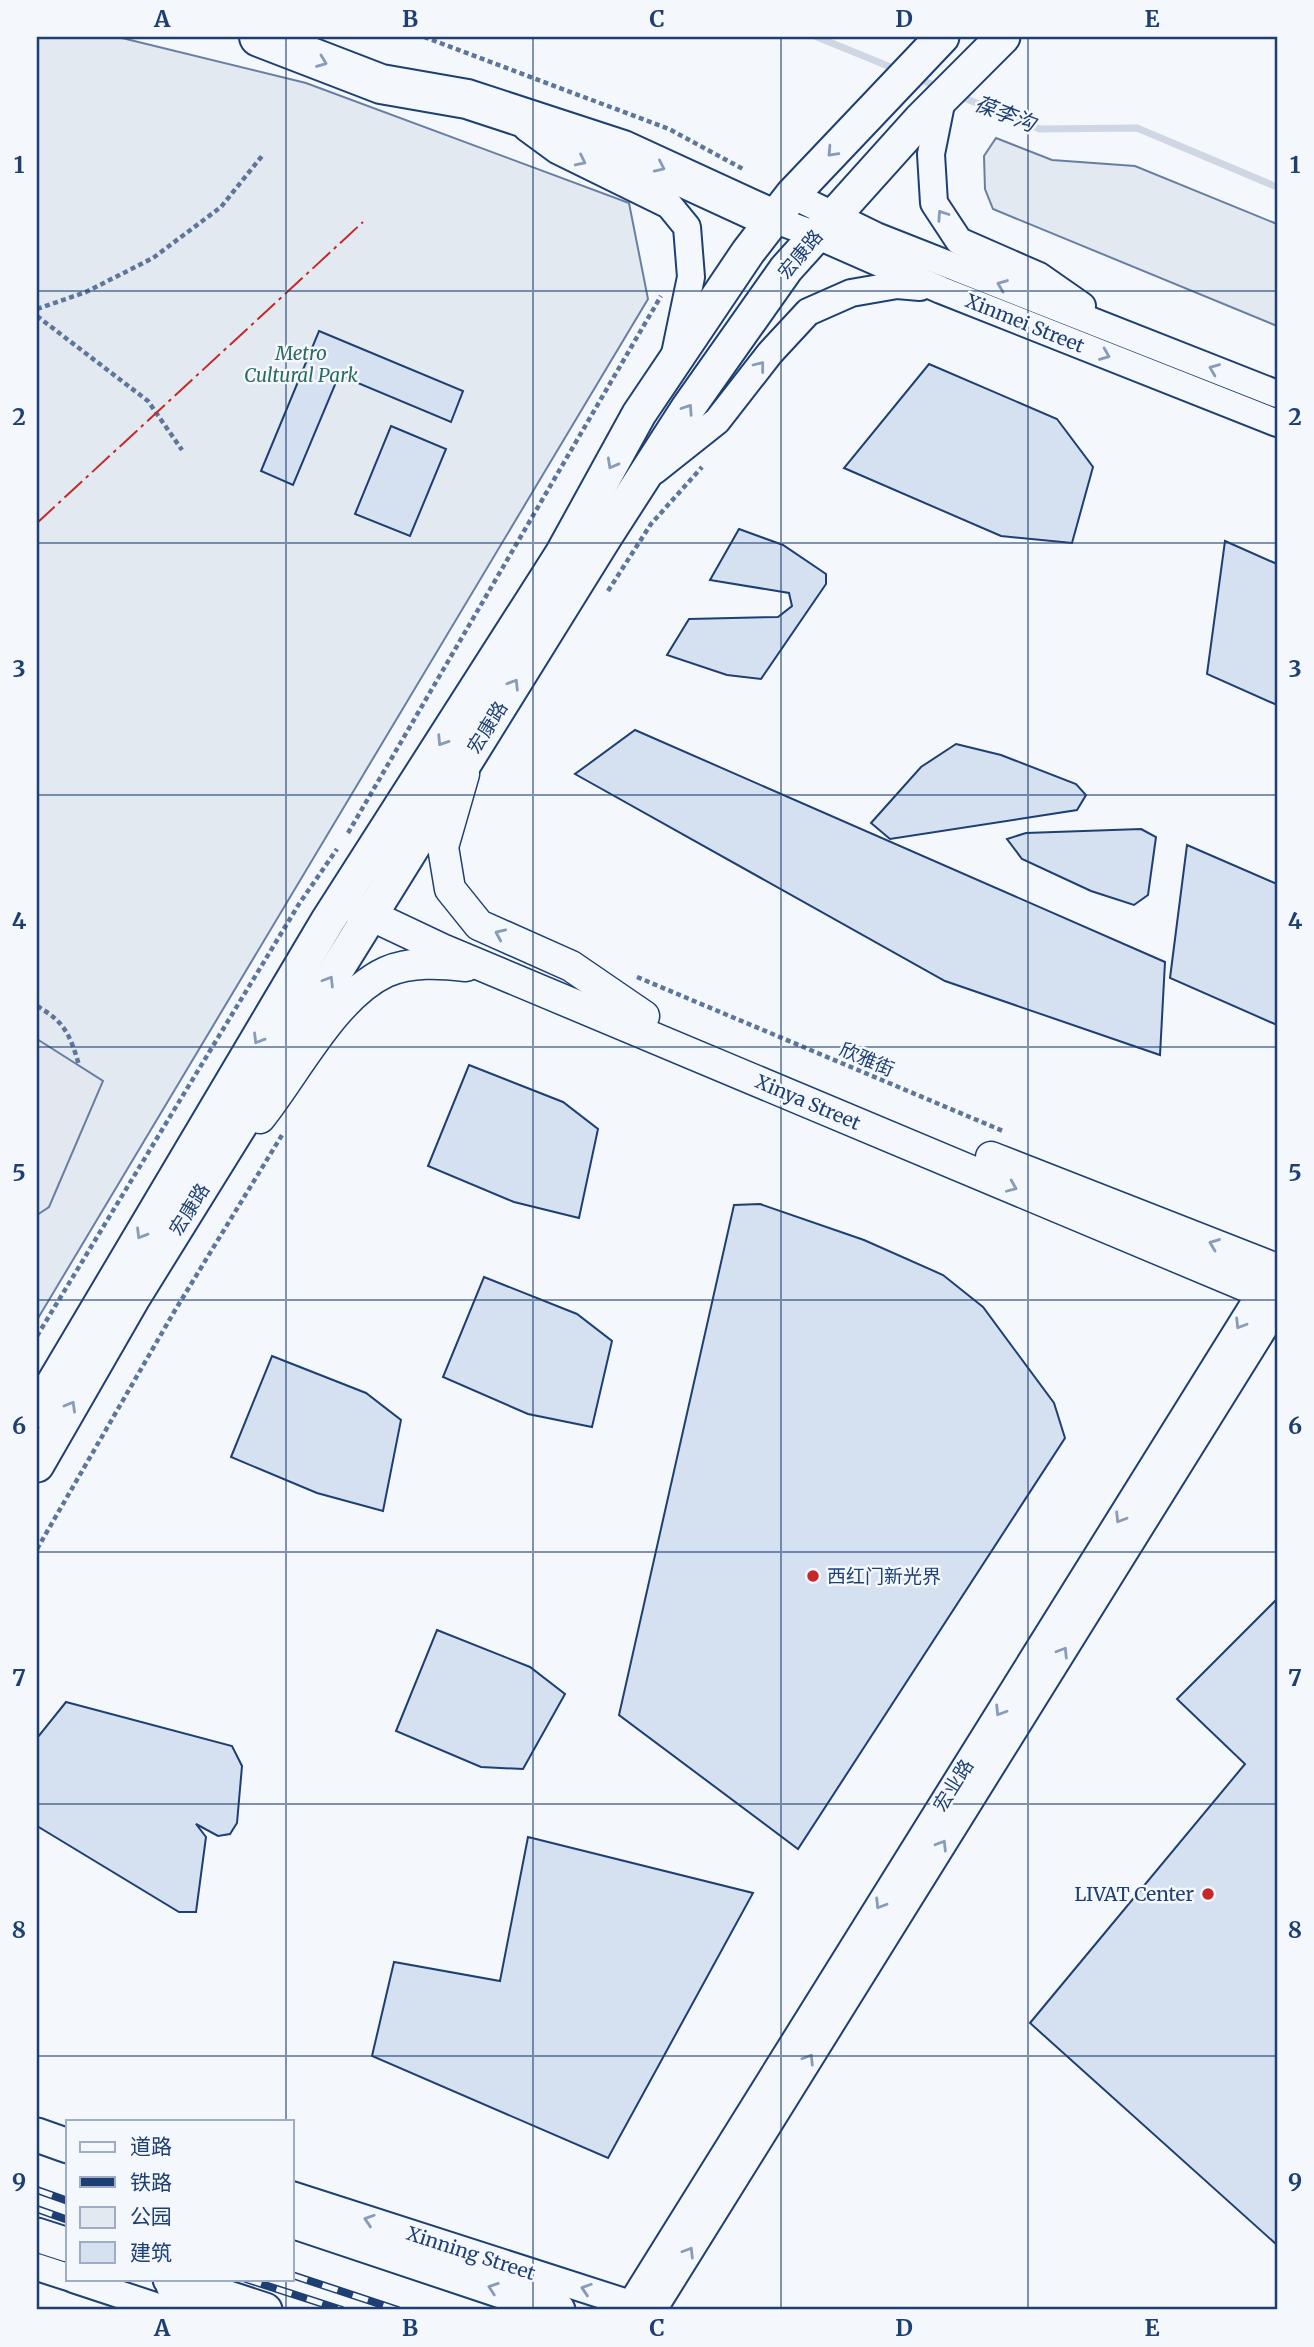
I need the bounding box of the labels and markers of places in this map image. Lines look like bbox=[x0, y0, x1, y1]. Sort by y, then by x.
place label: 西红门新光界 bbox=[827, 1564, 941, 1588]
marker: 西红门新光界 bbox=[805, 1568, 821, 1584]
place label: LIVAT Center bbox=[1074, 1882, 1194, 1906]
marker: LIVAT Center bbox=[1200, 1886, 1216, 1902]

